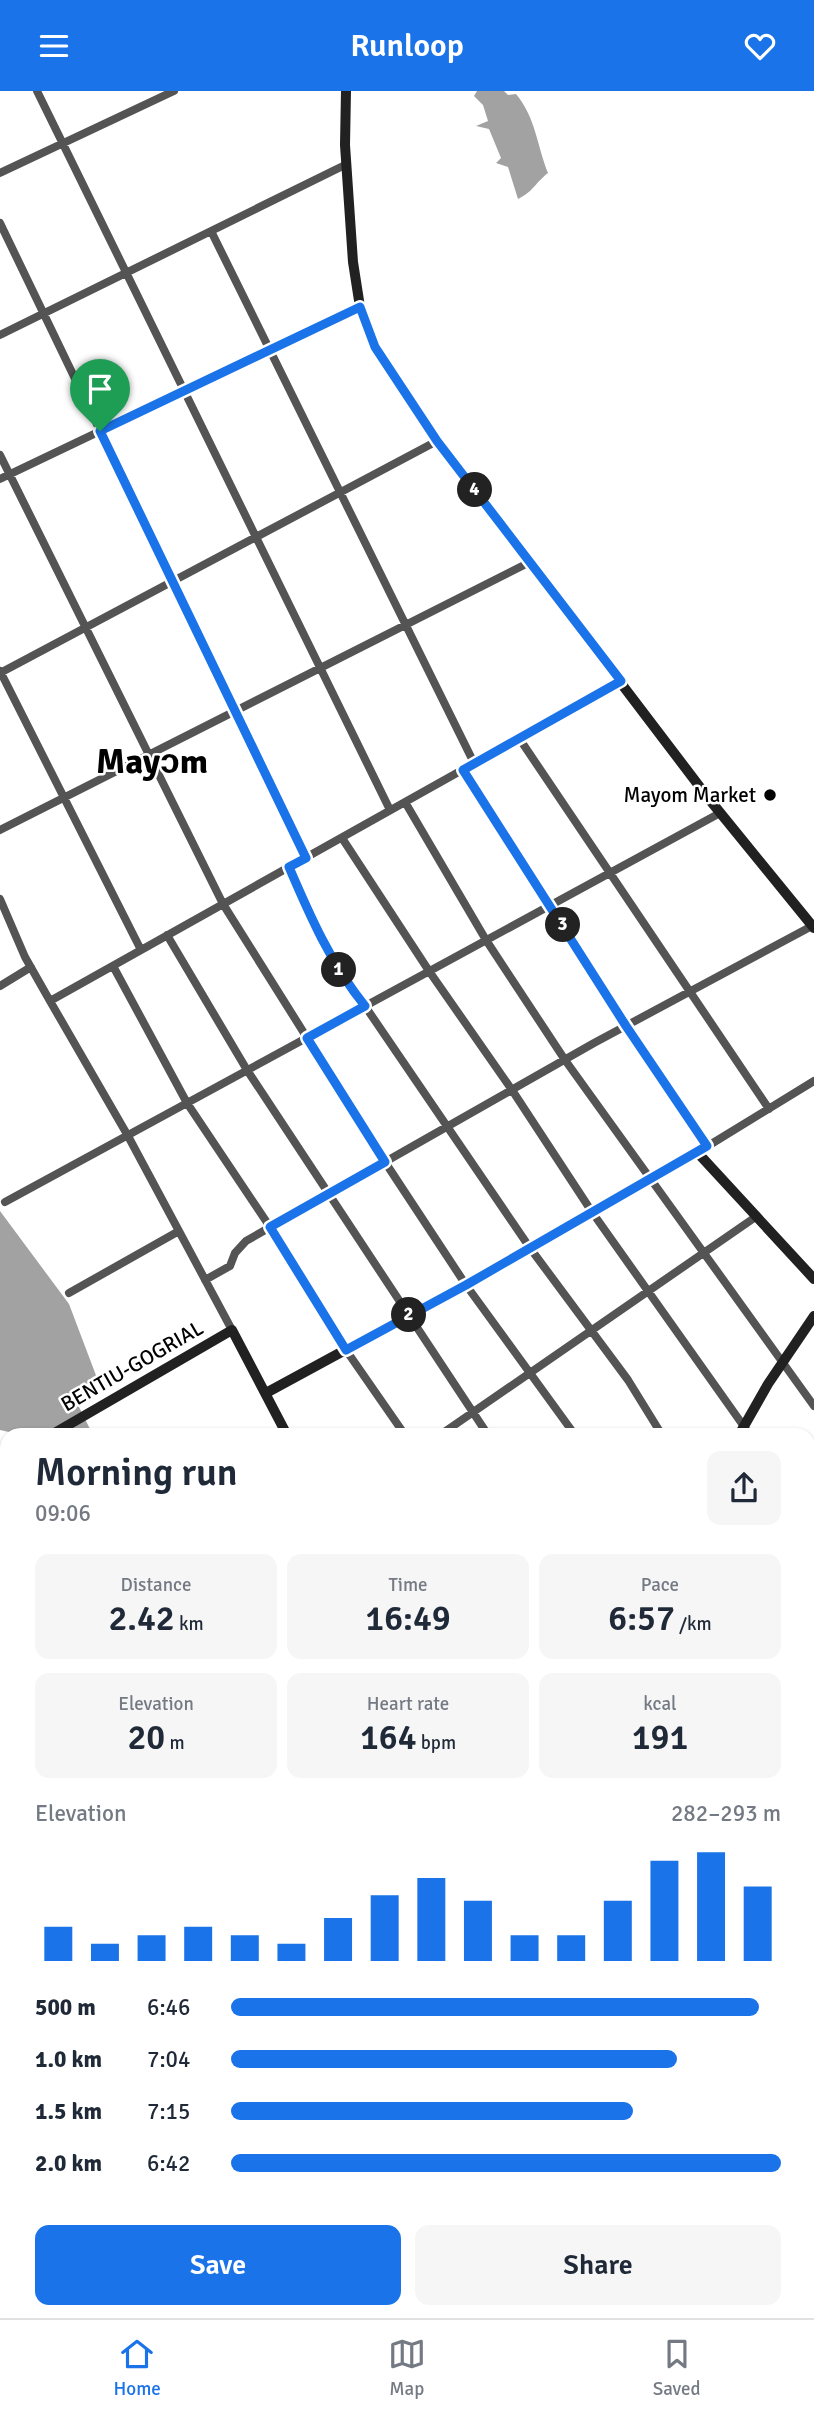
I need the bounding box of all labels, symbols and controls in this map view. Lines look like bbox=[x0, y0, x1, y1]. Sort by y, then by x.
text: Runloop bbox=[350, 26, 464, 65]
icon: menu bbox=[35, 27, 73, 65]
icon: heart bbox=[741, 27, 779, 65]
pin bbox=[70, 359, 130, 431]
icon: arrive bbox=[81, 370, 119, 408]
pin: 4 bbox=[458, 473, 492, 507]
text: 4 bbox=[469, 477, 480, 501]
district label: Mayɔm bbox=[96, 740, 208, 783]
place label: Mayom Market bbox=[624, 782, 756, 808]
marker: Mayom Market bbox=[762, 787, 778, 803]
pin: 3 bbox=[546, 907, 580, 943]
text: 3 bbox=[557, 912, 568, 936]
pin: 1 bbox=[322, 953, 356, 987]
text: 1 bbox=[333, 957, 344, 981]
pin: 2 bbox=[392, 1297, 426, 1333]
text: 2 bbox=[403, 1302, 414, 1326]
street label: BENTIU-GOGRIAL bbox=[56, 1315, 208, 1417]
text: Morning run bbox=[35, 1449, 238, 1496]
button: share bbox=[707, 1451, 781, 1525]
text: 09:06 bbox=[35, 1499, 91, 1528]
text: Distance bbox=[121, 1573, 191, 1597]
text: Time bbox=[388, 1573, 428, 1597]
text: Pace bbox=[641, 1573, 679, 1597]
text: 2.42 bbox=[108, 1597, 175, 1640]
text: 16:49 bbox=[365, 1597, 451, 1640]
text: 6:57 bbox=[608, 1597, 675, 1640]
text: km bbox=[175, 1612, 204, 1636]
text: /km bbox=[675, 1612, 712, 1636]
text: Elevation bbox=[118, 1692, 194, 1716]
text: Heart rate bbox=[367, 1692, 449, 1716]
text: kcal bbox=[643, 1692, 677, 1716]
text: 20 bbox=[127, 1716, 165, 1759]
text: 164 bbox=[360, 1716, 417, 1759]
text: 191 bbox=[632, 1716, 688, 1759]
text: m bbox=[165, 1731, 185, 1755]
text: bpm bbox=[417, 1731, 456, 1755]
text: Elevation bbox=[35, 1799, 127, 1828]
text: 282–293 m bbox=[671, 1799, 781, 1828]
text: 500 m bbox=[35, 1993, 96, 2022]
text: 6:46 bbox=[147, 1993, 190, 2022]
text: 1.0 km bbox=[35, 2045, 102, 2074]
text: 7:04 bbox=[147, 2045, 190, 2074]
text: 1.5 km bbox=[35, 2097, 102, 2126]
text: 7:15 bbox=[147, 2097, 190, 2126]
text: 2.0 km bbox=[35, 2149, 102, 2178]
text: 6:42 bbox=[147, 2149, 190, 2178]
button: Save bbox=[35, 2225, 401, 2305]
button: Share bbox=[415, 2225, 781, 2305]
tab: Home bbox=[113, 2335, 161, 2401]
tab: Map bbox=[388, 2335, 426, 2401]
tab: Saved bbox=[653, 2335, 701, 2401]

